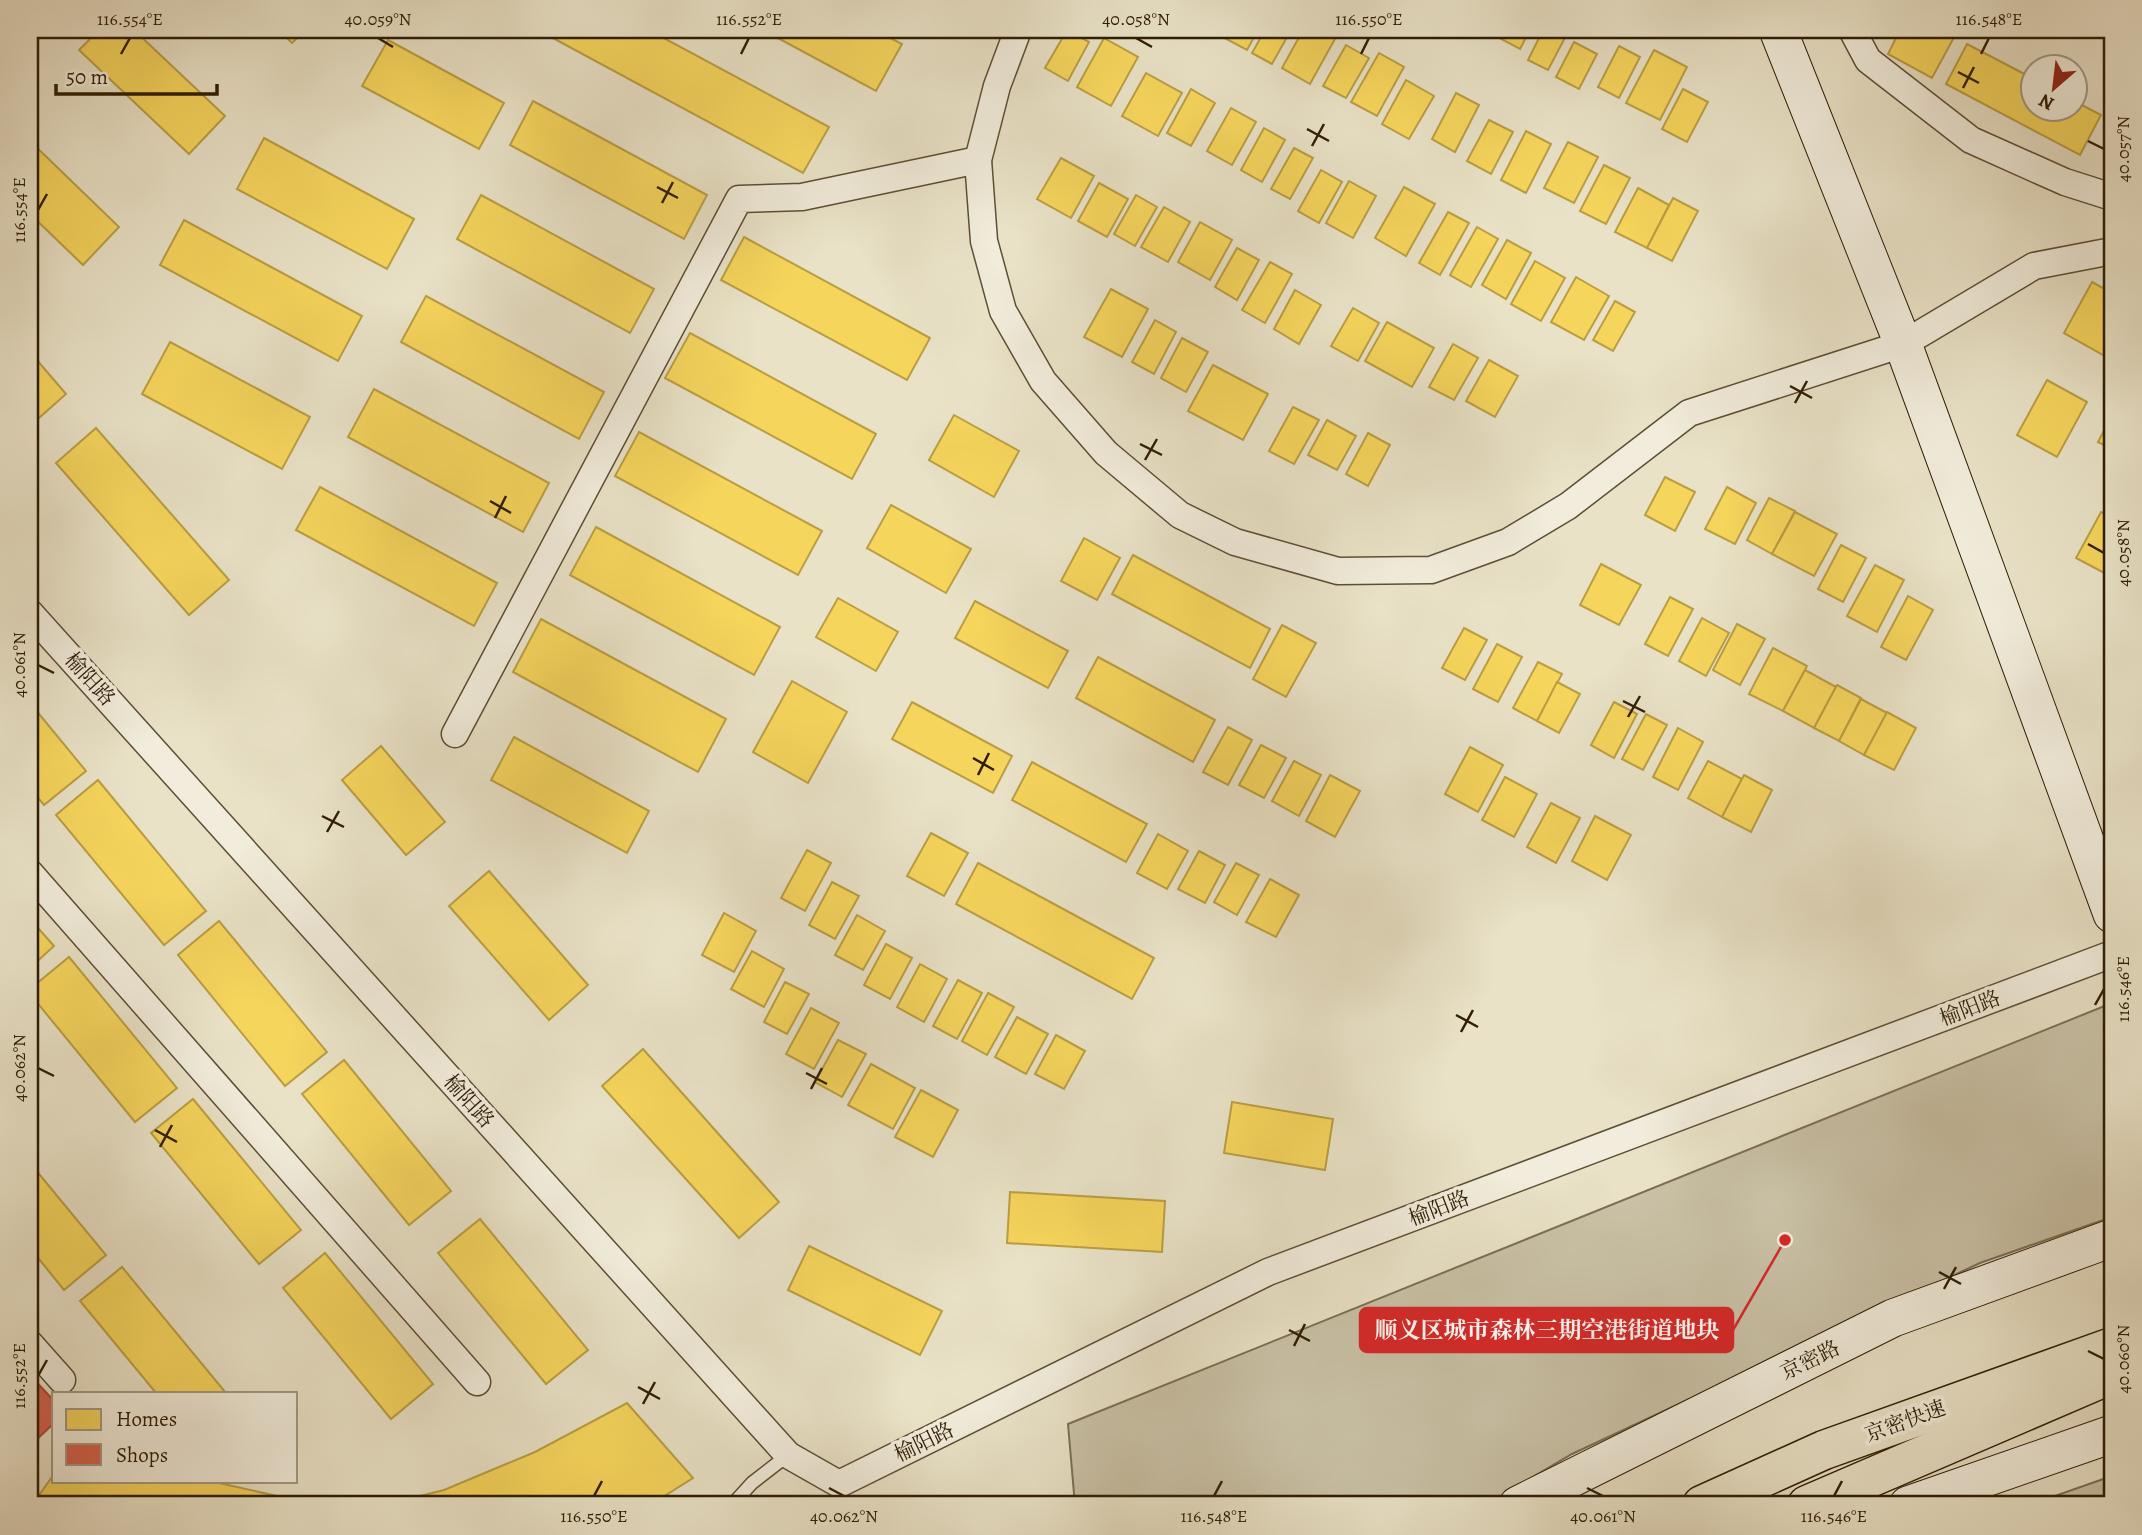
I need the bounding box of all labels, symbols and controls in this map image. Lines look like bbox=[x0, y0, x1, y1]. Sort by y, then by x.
text: 116.554°E bbox=[97, 7, 163, 31]
text: 40.059°N bbox=[344, 7, 412, 31]
text: 116.552°E bbox=[716, 7, 782, 31]
text: 40.058°N bbox=[1102, 7, 1170, 31]
text: 116.550°E bbox=[1335, 7, 1403, 31]
text: 116.548°E bbox=[1956, 7, 2022, 31]
scale bar bbox=[56, 52, 217, 96]
north arrow bbox=[2020, 52, 2090, 122]
text: 50 m bbox=[66, 63, 108, 91]
text: N bbox=[2034, 87, 2059, 117]
text: 40.057°N bbox=[2111, 116, 2135, 182]
text: 116.554°E bbox=[7, 177, 31, 243]
text: 40.058°N bbox=[2111, 519, 2135, 587]
text: 40.061°N bbox=[7, 632, 31, 698]
street label: 榆阳路 bbox=[59, 646, 121, 712]
text: 116.546°E bbox=[2111, 956, 2135, 1022]
street label: 榆阳路 bbox=[1936, 984, 2004, 1032]
text: 40.062°N bbox=[7, 1034, 31, 1102]
street label: 榆阳路 bbox=[438, 1068, 500, 1134]
street label: 榆阳路 bbox=[1405, 1184, 1473, 1232]
callout: 顺义区城市森林三期空港街道地块 bbox=[1360, 1308, 1733, 1352]
text: 顺义区城市森林三期空港街道地块 bbox=[1375, 1315, 1720, 1346]
text: 40.060°N bbox=[2111, 1324, 2135, 1394]
street label: 京密路 bbox=[1776, 1334, 1844, 1386]
text: 116.552°E bbox=[7, 1343, 31, 1409]
legend bbox=[52, 1392, 298, 1482]
street label: 京密快速 bbox=[1861, 1393, 1949, 1449]
text: Homes bbox=[116, 1405, 177, 1433]
street label: 榆阳路 bbox=[890, 1416, 958, 1468]
text: Shops bbox=[116, 1441, 168, 1469]
text: 116.550°E bbox=[560, 1504, 628, 1528]
text: 40.062°N bbox=[810, 1504, 878, 1528]
text: 116.548°E bbox=[1181, 1504, 1247, 1528]
text: 40.061°N bbox=[1570, 1504, 1636, 1528]
text: 116.546°E bbox=[1801, 1504, 1867, 1528]

